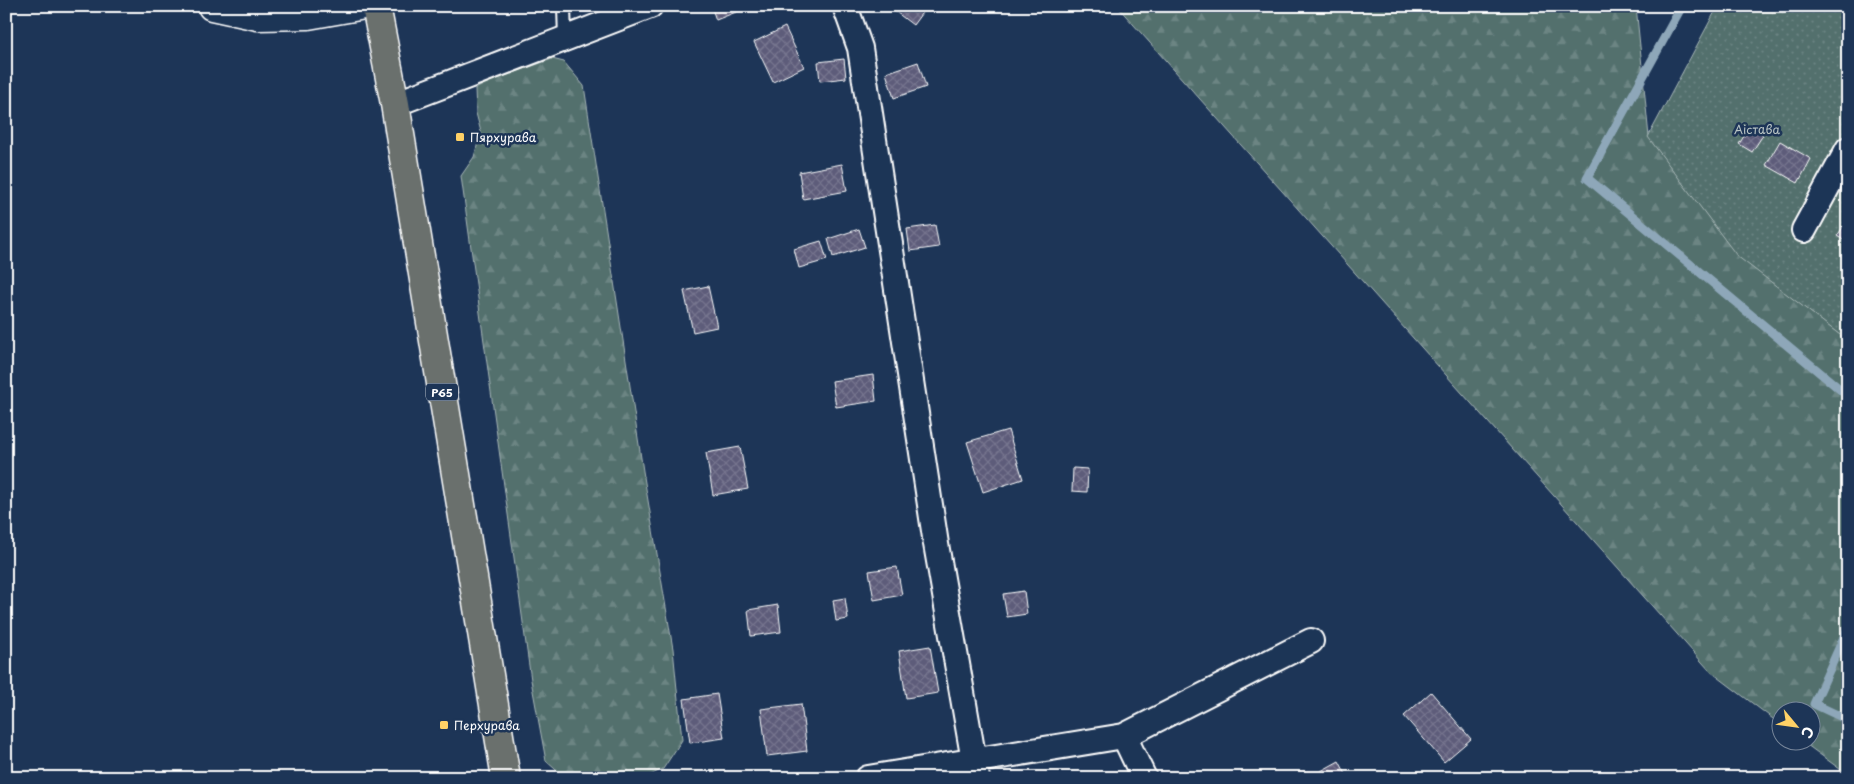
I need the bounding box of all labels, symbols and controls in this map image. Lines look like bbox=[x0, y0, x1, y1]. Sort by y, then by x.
park label: Аістава bbox=[1734, 120, 1781, 138]
place label: Пярхурава bbox=[470, 128, 537, 146]
marker: Пярхурава bbox=[454, 131, 466, 143]
road number: Р65 bbox=[426, 384, 458, 401]
north arrow bbox=[1772, 702, 1822, 752]
place label: Перхурава bbox=[454, 716, 520, 734]
marker: Перхурава bbox=[438, 719, 450, 731]
text: С bbox=[1796, 723, 1820, 742]

